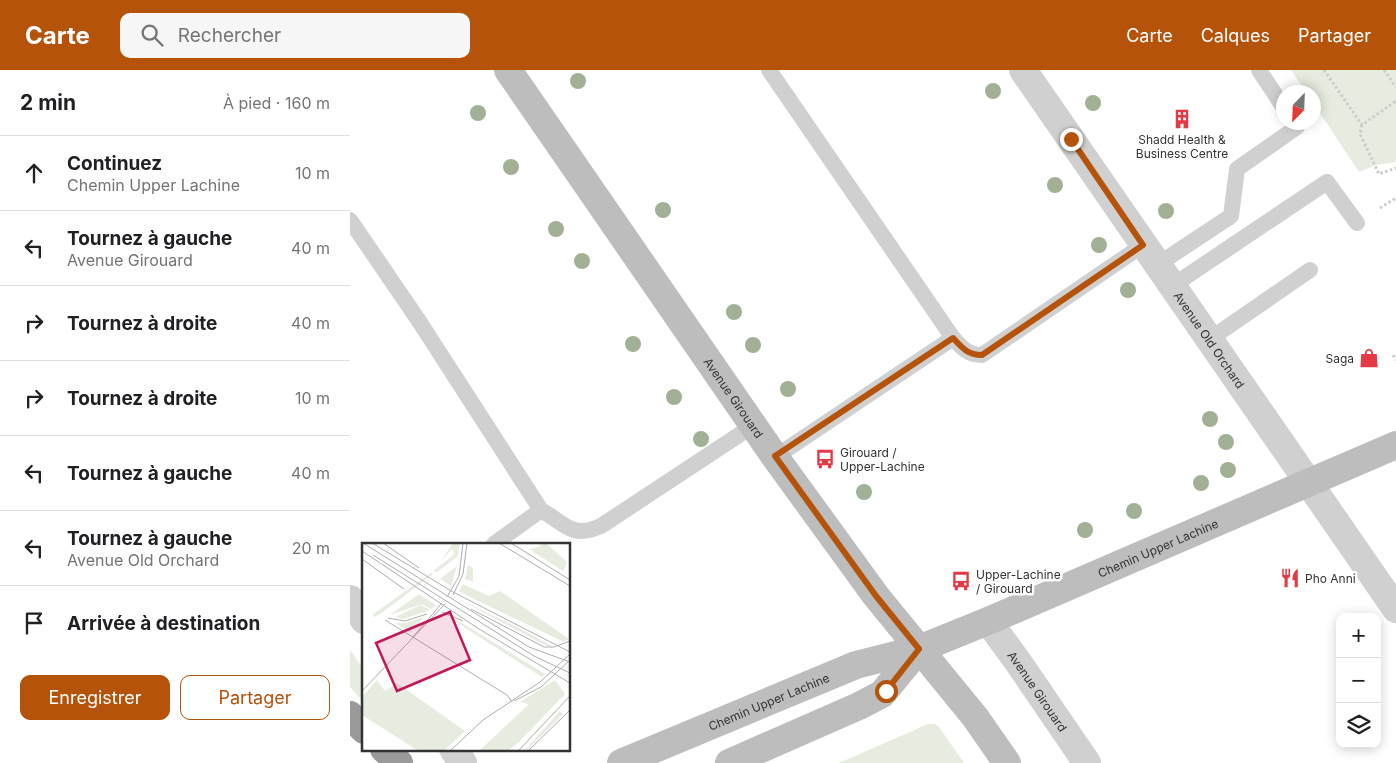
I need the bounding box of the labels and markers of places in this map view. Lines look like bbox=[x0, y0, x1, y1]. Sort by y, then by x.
building icon: Shadd Health & Business Centre bbox=[1171, 108, 1193, 130]
place label: Shadd Health & Business Centre bbox=[1136, 132, 1228, 161]
shop icon: Saga bbox=[1358, 347, 1380, 369]
place label: Saga bbox=[1325, 351, 1354, 366]
place label: Girouard / Upper-Lachine bbox=[840, 445, 925, 474]
bus stop icon: Girouard / Upper-Lachine bbox=[814, 448, 836, 470]
place label: Upper-Lachine / Girouard bbox=[976, 567, 1061, 596]
restaurant icon: Pho Anni bbox=[1279, 567, 1301, 589]
bus stop icon: Upper-Lachine / Girouard bbox=[950, 570, 972, 592]
place label: Pho Anni bbox=[1305, 571, 1356, 586]

